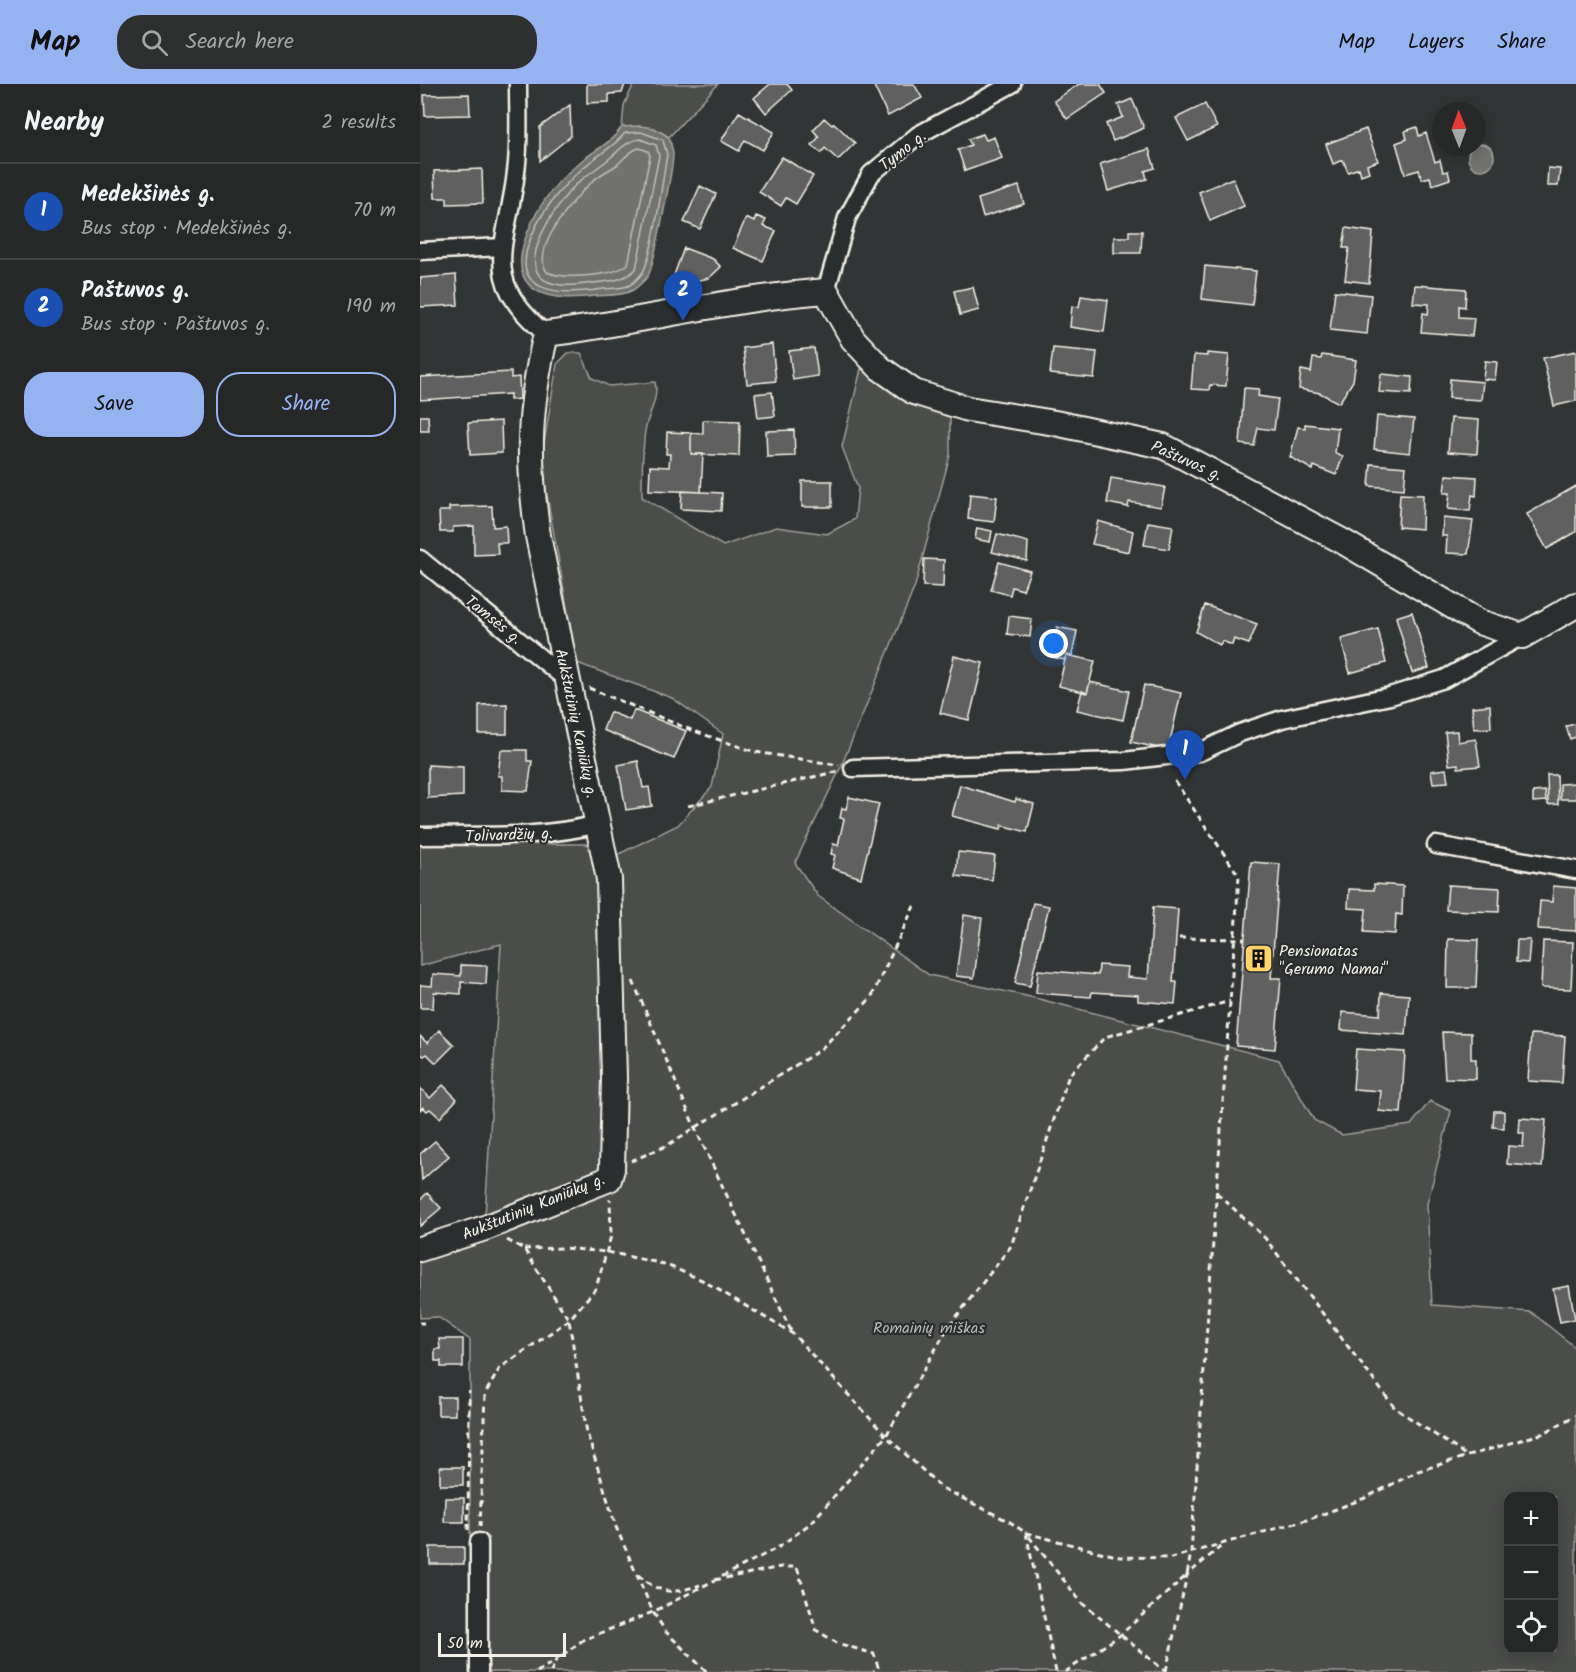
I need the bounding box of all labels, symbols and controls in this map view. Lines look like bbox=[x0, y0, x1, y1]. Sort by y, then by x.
search box bbox=[117, 15, 537, 69]
text: Map bbox=[30, 20, 81, 65]
text: Search here bbox=[186, 25, 294, 60]
icon: search bbox=[138, 26, 171, 59]
text: Map bbox=[1338, 26, 1375, 59]
text: Layers bbox=[1408, 26, 1464, 59]
text: Share bbox=[1497, 26, 1546, 59]
text: Nearby bbox=[24, 102, 104, 144]
north arrow bbox=[1432, 102, 1486, 156]
text: 2 results bbox=[321, 107, 396, 139]
street label: Tymo g. bbox=[874, 125, 932, 178]
text: Medekšinės g. bbox=[81, 178, 215, 213]
text: 1 bbox=[40, 195, 47, 227]
text: 70 m bbox=[353, 195, 396, 227]
text: Bus stop · Medekšinės g. bbox=[81, 213, 292, 245]
pin: 2 bbox=[664, 272, 702, 321]
text: Paštuvos g. bbox=[81, 274, 189, 309]
text: 2 bbox=[38, 291, 49, 323]
text: 190 m bbox=[346, 291, 396, 323]
text: Bus stop · Paštuvos g. bbox=[81, 309, 270, 341]
button: Save bbox=[24, 372, 204, 437]
button: Share bbox=[216, 372, 396, 437]
street label: Paštuvos g. bbox=[1147, 435, 1226, 488]
street label: Tamsės g. bbox=[459, 589, 527, 651]
your location bbox=[1039, 629, 1068, 658]
street label: Aukštutinių Kaniūkų g. bbox=[548, 646, 604, 800]
pin: 1 bbox=[1166, 730, 1204, 780]
street label: Tolivardžių g. bbox=[465, 821, 553, 850]
place label: Pensionatas "Gerumo Namai" bbox=[1279, 939, 1389, 982]
building icon: Pensionatas "Gerumo Namai" bbox=[1242, 943, 1274, 975]
street label: Aukštutinių Kaniūkų g. bbox=[458, 1167, 609, 1247]
park label: Romainių miškas bbox=[873, 1316, 985, 1341]
map controls bbox=[1504, 1492, 1558, 1654]
button: + bbox=[1504, 1492, 1558, 1546]
button: − bbox=[1504, 1546, 1558, 1600]
button: locate bbox=[1504, 1600, 1558, 1654]
scale bar bbox=[438, 1630, 566, 1658]
text: 50 m bbox=[447, 1631, 483, 1656]

